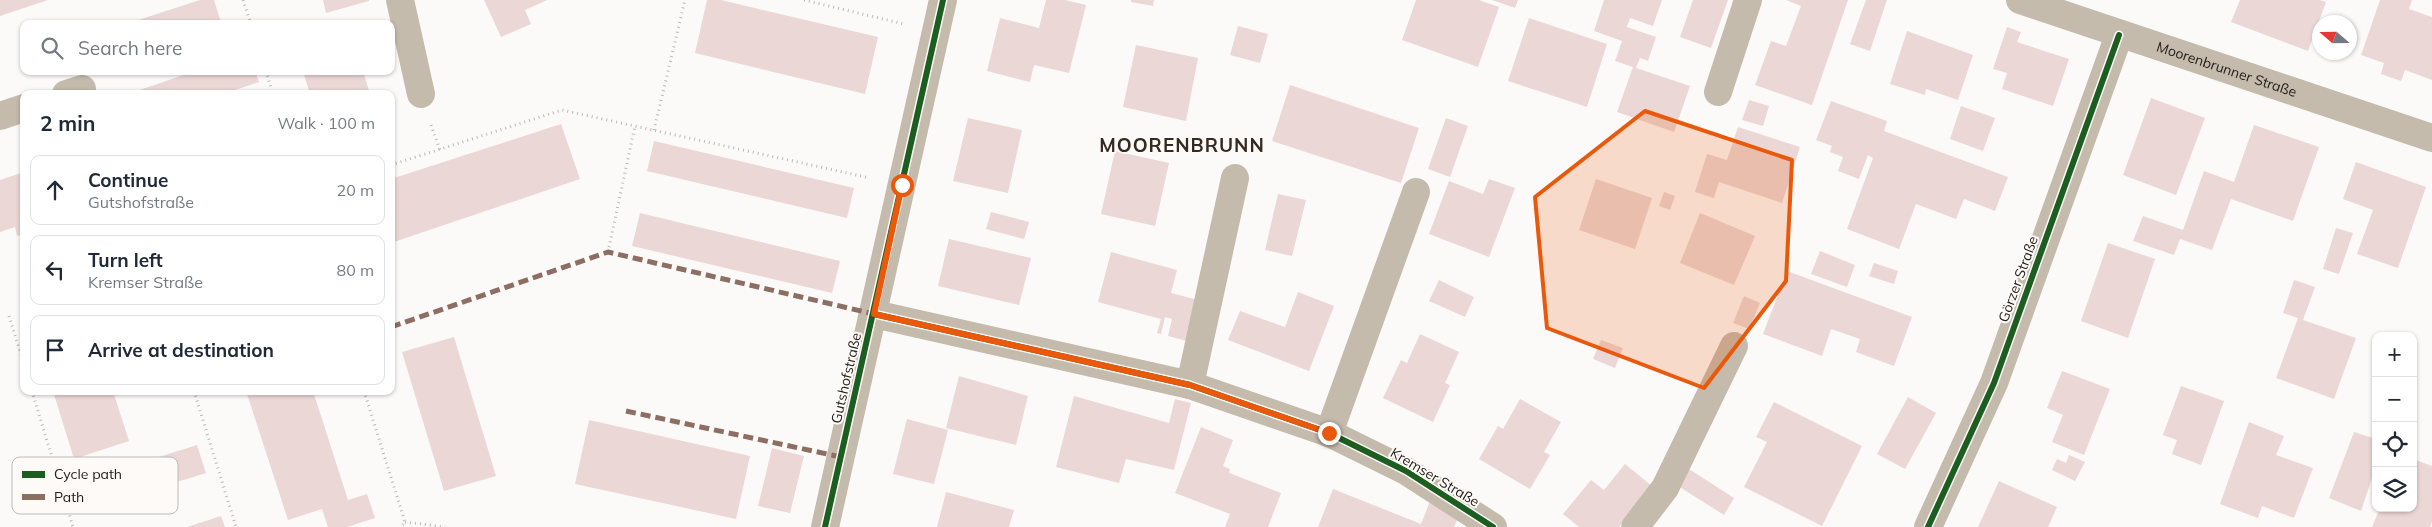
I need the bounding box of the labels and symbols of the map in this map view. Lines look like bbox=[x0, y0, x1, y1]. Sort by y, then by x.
north arrow bbox=[2312, 15, 2357, 60]
street label: Moorenbrunner Straße bbox=[2154, 37, 2299, 101]
district label: MOORENBRUNN bbox=[1099, 133, 1265, 157]
route start bbox=[891, 174, 914, 197]
street label: Görzer Straße bbox=[1994, 233, 2042, 325]
street label: Gutshofstraße bbox=[827, 331, 865, 425]
route end bbox=[1318, 422, 1341, 445]
street label: Kremser Straße bbox=[1387, 443, 1483, 511]
legend bbox=[12, 457, 178, 514]
text: Cycle path bbox=[54, 465, 122, 483]
text: Path bbox=[54, 488, 84, 506]

